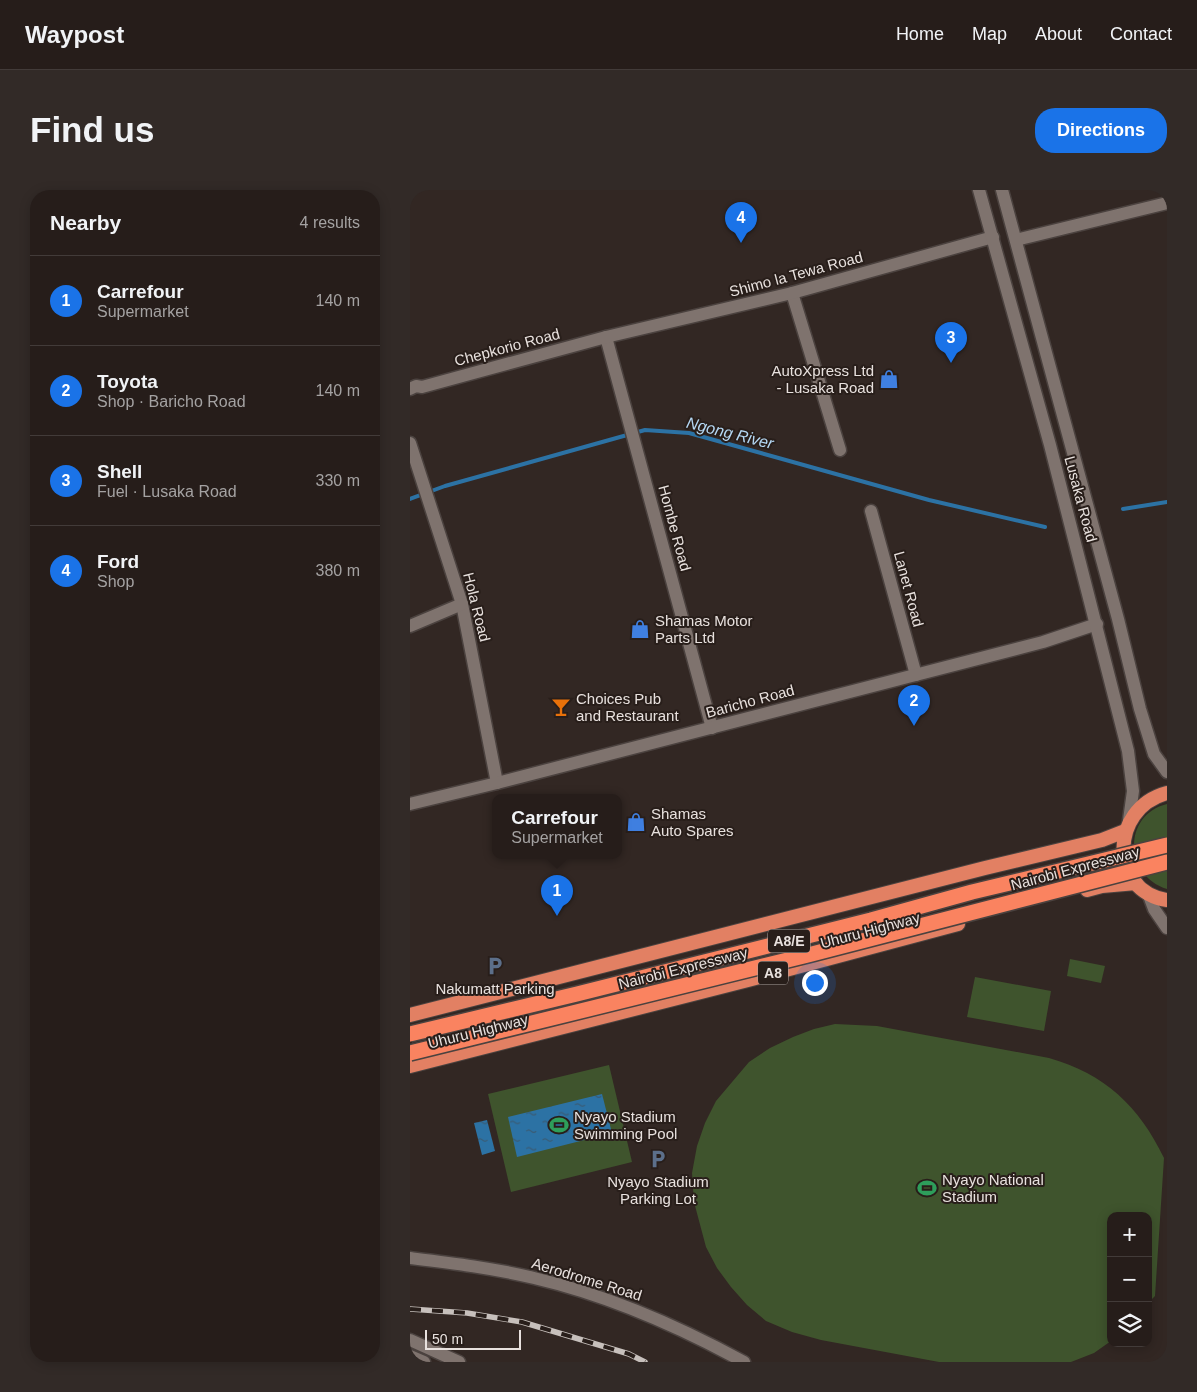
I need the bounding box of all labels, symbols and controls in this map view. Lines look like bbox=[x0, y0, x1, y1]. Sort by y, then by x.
text: Waypost bbox=[25, 21, 124, 48]
text: Home bbox=[896, 24, 944, 44]
text: Map bbox=[972, 24, 1007, 44]
text: About bbox=[1035, 24, 1082, 44]
text: Contact bbox=[1110, 24, 1172, 44]
button: Directions bbox=[1035, 108, 1167, 153]
text: Find us bbox=[30, 110, 154, 149]
pin: 4 bbox=[725, 202, 757, 243]
text: Nearby bbox=[50, 211, 121, 234]
text: 4 results bbox=[300, 214, 360, 231]
street label: Shimo la Tewa Road bbox=[727, 248, 865, 300]
text: Carrefour bbox=[97, 281, 184, 302]
text: 1 bbox=[62, 292, 70, 309]
text: 140 m bbox=[316, 292, 360, 309]
text: Supermarket bbox=[97, 303, 189, 320]
pin: 3 bbox=[935, 322, 967, 363]
street label: Chepkorio Road bbox=[452, 325, 562, 369]
place label: AutoXpress Ltd - Lusaka Road bbox=[771, 362, 874, 396]
shop icon: AutoXpress Ltd - Lusaka Road bbox=[878, 368, 900, 390]
text: Toyota bbox=[97, 371, 158, 392]
text: 2 bbox=[62, 382, 70, 399]
text: 140 m bbox=[316, 382, 360, 399]
text: Shop · Baricho Road bbox=[97, 393, 246, 410]
water label: Ngong River bbox=[685, 414, 776, 452]
street label: Lusaka Road bbox=[1061, 454, 1101, 544]
text: Shell bbox=[97, 461, 142, 482]
text: 3 bbox=[62, 472, 70, 489]
text: 330 m bbox=[316, 472, 360, 489]
text: Fuel · Lusaka Road bbox=[97, 483, 237, 500]
street label: Hombe Road bbox=[655, 483, 695, 573]
street label: Lanet Road bbox=[891, 549, 927, 629]
text: Ford bbox=[97, 551, 139, 572]
text: 4 bbox=[62, 562, 70, 579]
text: 380 m bbox=[316, 562, 360, 579]
street label: Hola Road bbox=[460, 571, 494, 643]
text: Shop bbox=[97, 573, 134, 590]
place label: Shamas Motor Parts Ltd bbox=[655, 612, 753, 646]
shop icon: Shamas Motor Parts Ltd bbox=[629, 618, 651, 640]
street label: Baricho Road bbox=[704, 681, 796, 721]
pin: 2 bbox=[898, 685, 930, 726]
place label: Choices Pub and Restaurant bbox=[576, 690, 679, 724]
bar icon: Choices Pub and Restaurant bbox=[550, 696, 572, 718]
popup bbox=[492, 794, 622, 859]
place label: Shamas Auto Spares bbox=[651, 805, 734, 839]
text: Carrefour bbox=[511, 807, 598, 828]
shop icon: Shamas Auto Spares bbox=[625, 811, 647, 833]
text: Supermarket bbox=[511, 829, 603, 846]
street label: Nairobi Expressway bbox=[1009, 843, 1142, 893]
pin: 1 bbox=[541, 875, 573, 916]
street label: Uhuru Highway bbox=[818, 908, 922, 951]
road number: A8/E bbox=[768, 929, 810, 952]
street label: Nairobi Expressway bbox=[617, 944, 750, 992]
parking icon: Nakumatt Parking bbox=[484, 955, 506, 977]
road number: A8 bbox=[758, 961, 788, 984]
your location bbox=[802, 970, 828, 996]
place label: Nakumatt Parking bbox=[435, 980, 555, 997]
street label: Uhuru Highway bbox=[426, 1010, 530, 1052]
place label: Nyayo Stadium Swimming Pool bbox=[574, 1108, 677, 1142]
sports icon: Nyayo Stadium Swimming Pool bbox=[548, 1114, 570, 1136]
parking icon: Nyayo Stadium Parking Lot bbox=[647, 1148, 669, 1170]
place label: Nyayo National Stadium bbox=[942, 1171, 1044, 1205]
place label: Nyayo Stadium Parking Lot bbox=[607, 1173, 709, 1207]
sports icon: Nyayo National Stadium bbox=[916, 1177, 938, 1199]
map controls bbox=[1107, 1212, 1152, 1347]
button: + bbox=[1107, 1212, 1152, 1257]
street label: Aerodrome Road bbox=[530, 1254, 644, 1304]
button: − bbox=[1107, 1257, 1152, 1302]
button: layers bbox=[1107, 1302, 1152, 1347]
scale bar bbox=[425, 1327, 521, 1350]
text: 50 m bbox=[432, 1331, 463, 1347]

